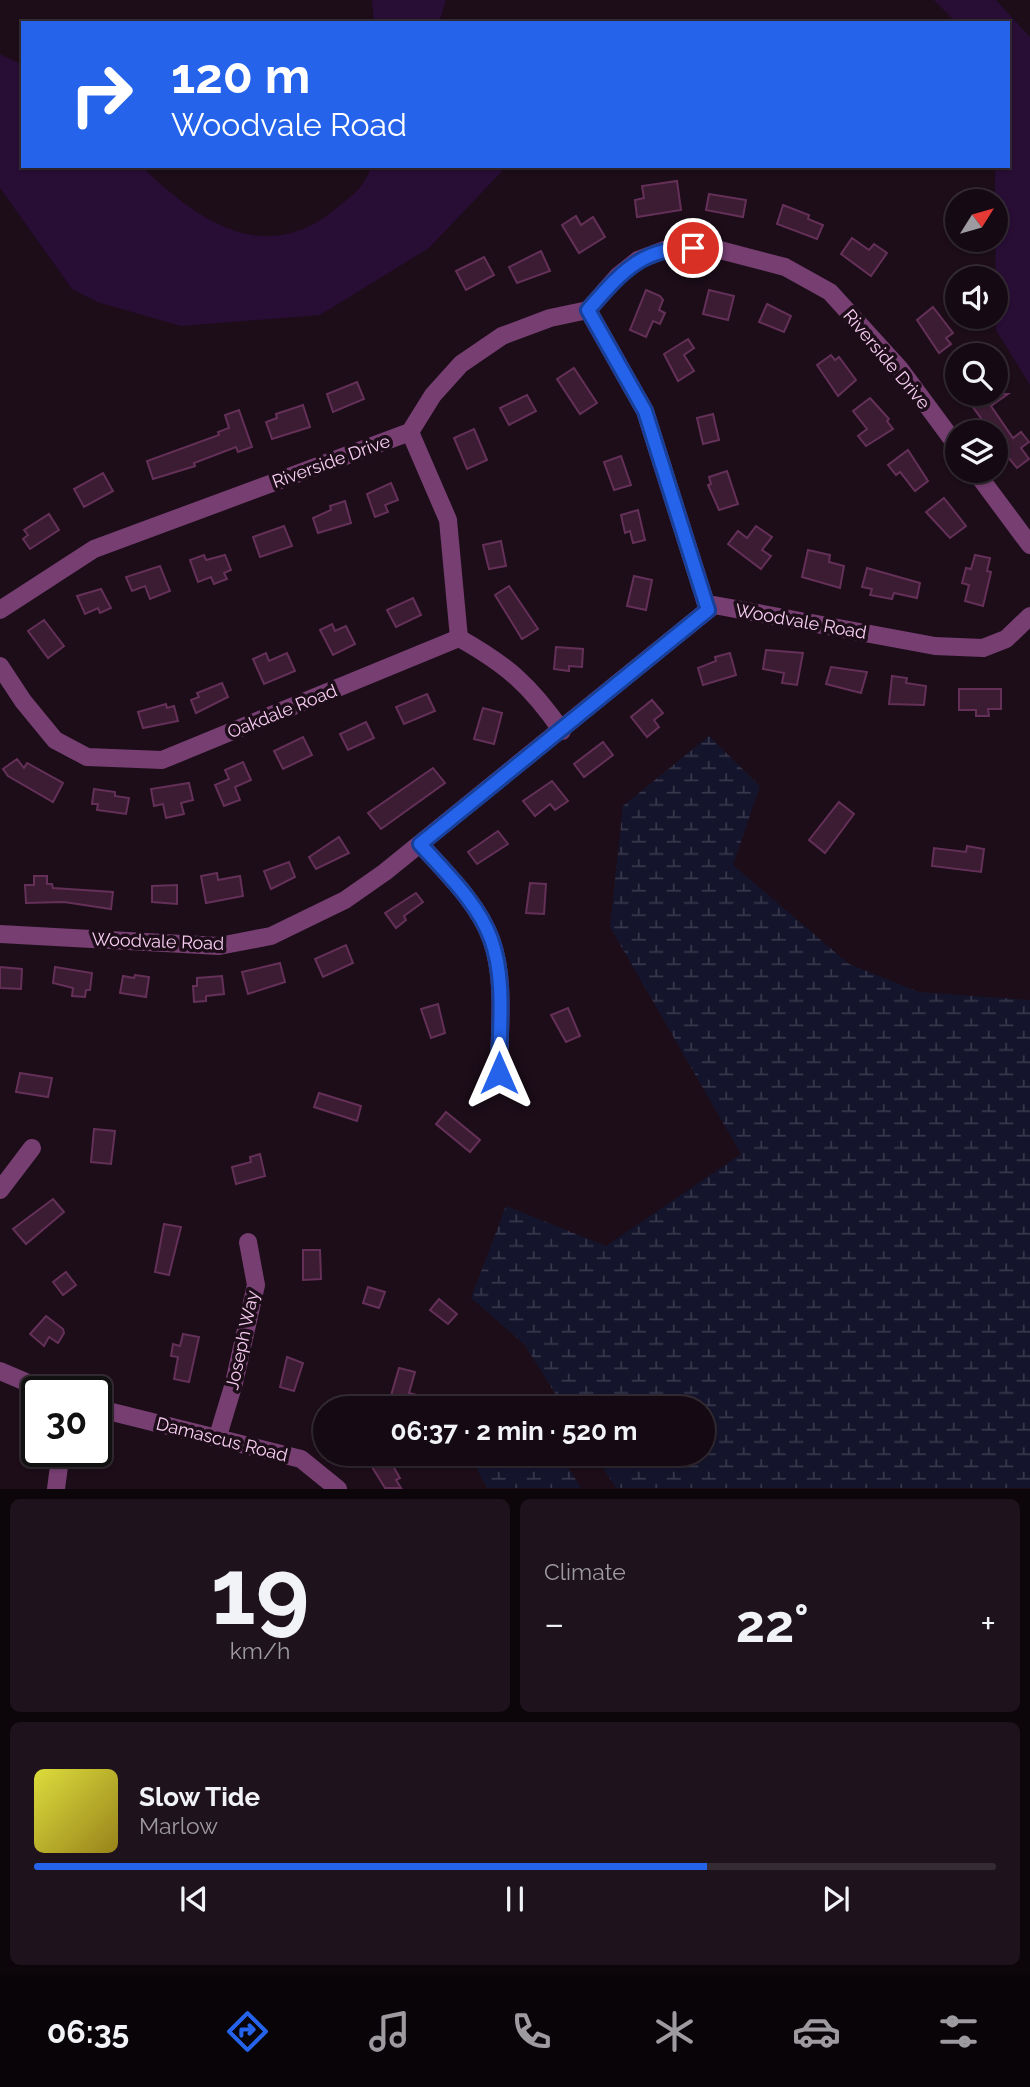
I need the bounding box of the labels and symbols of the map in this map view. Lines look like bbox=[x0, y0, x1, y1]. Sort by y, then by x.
north arrow bbox=[945, 189, 1008, 252]
pin bbox=[663, 218, 723, 278]
street label: Riverside Drive bbox=[839, 305, 935, 413]
street label: Riverside Drive bbox=[269, 430, 393, 492]
street label: Woodvale Road bbox=[734, 599, 868, 643]
street label: Oakdale Road bbox=[224, 679, 340, 743]
street label: Woodvale Road bbox=[91, 928, 225, 954]
position arrow bbox=[462, 1036, 536, 1110]
street label: Joseph Way bbox=[221, 1288, 263, 1392]
speed limit sign: 30 bbox=[21, 1376, 112, 1467]
street label: Damascus Road bbox=[154, 1413, 290, 1465]

